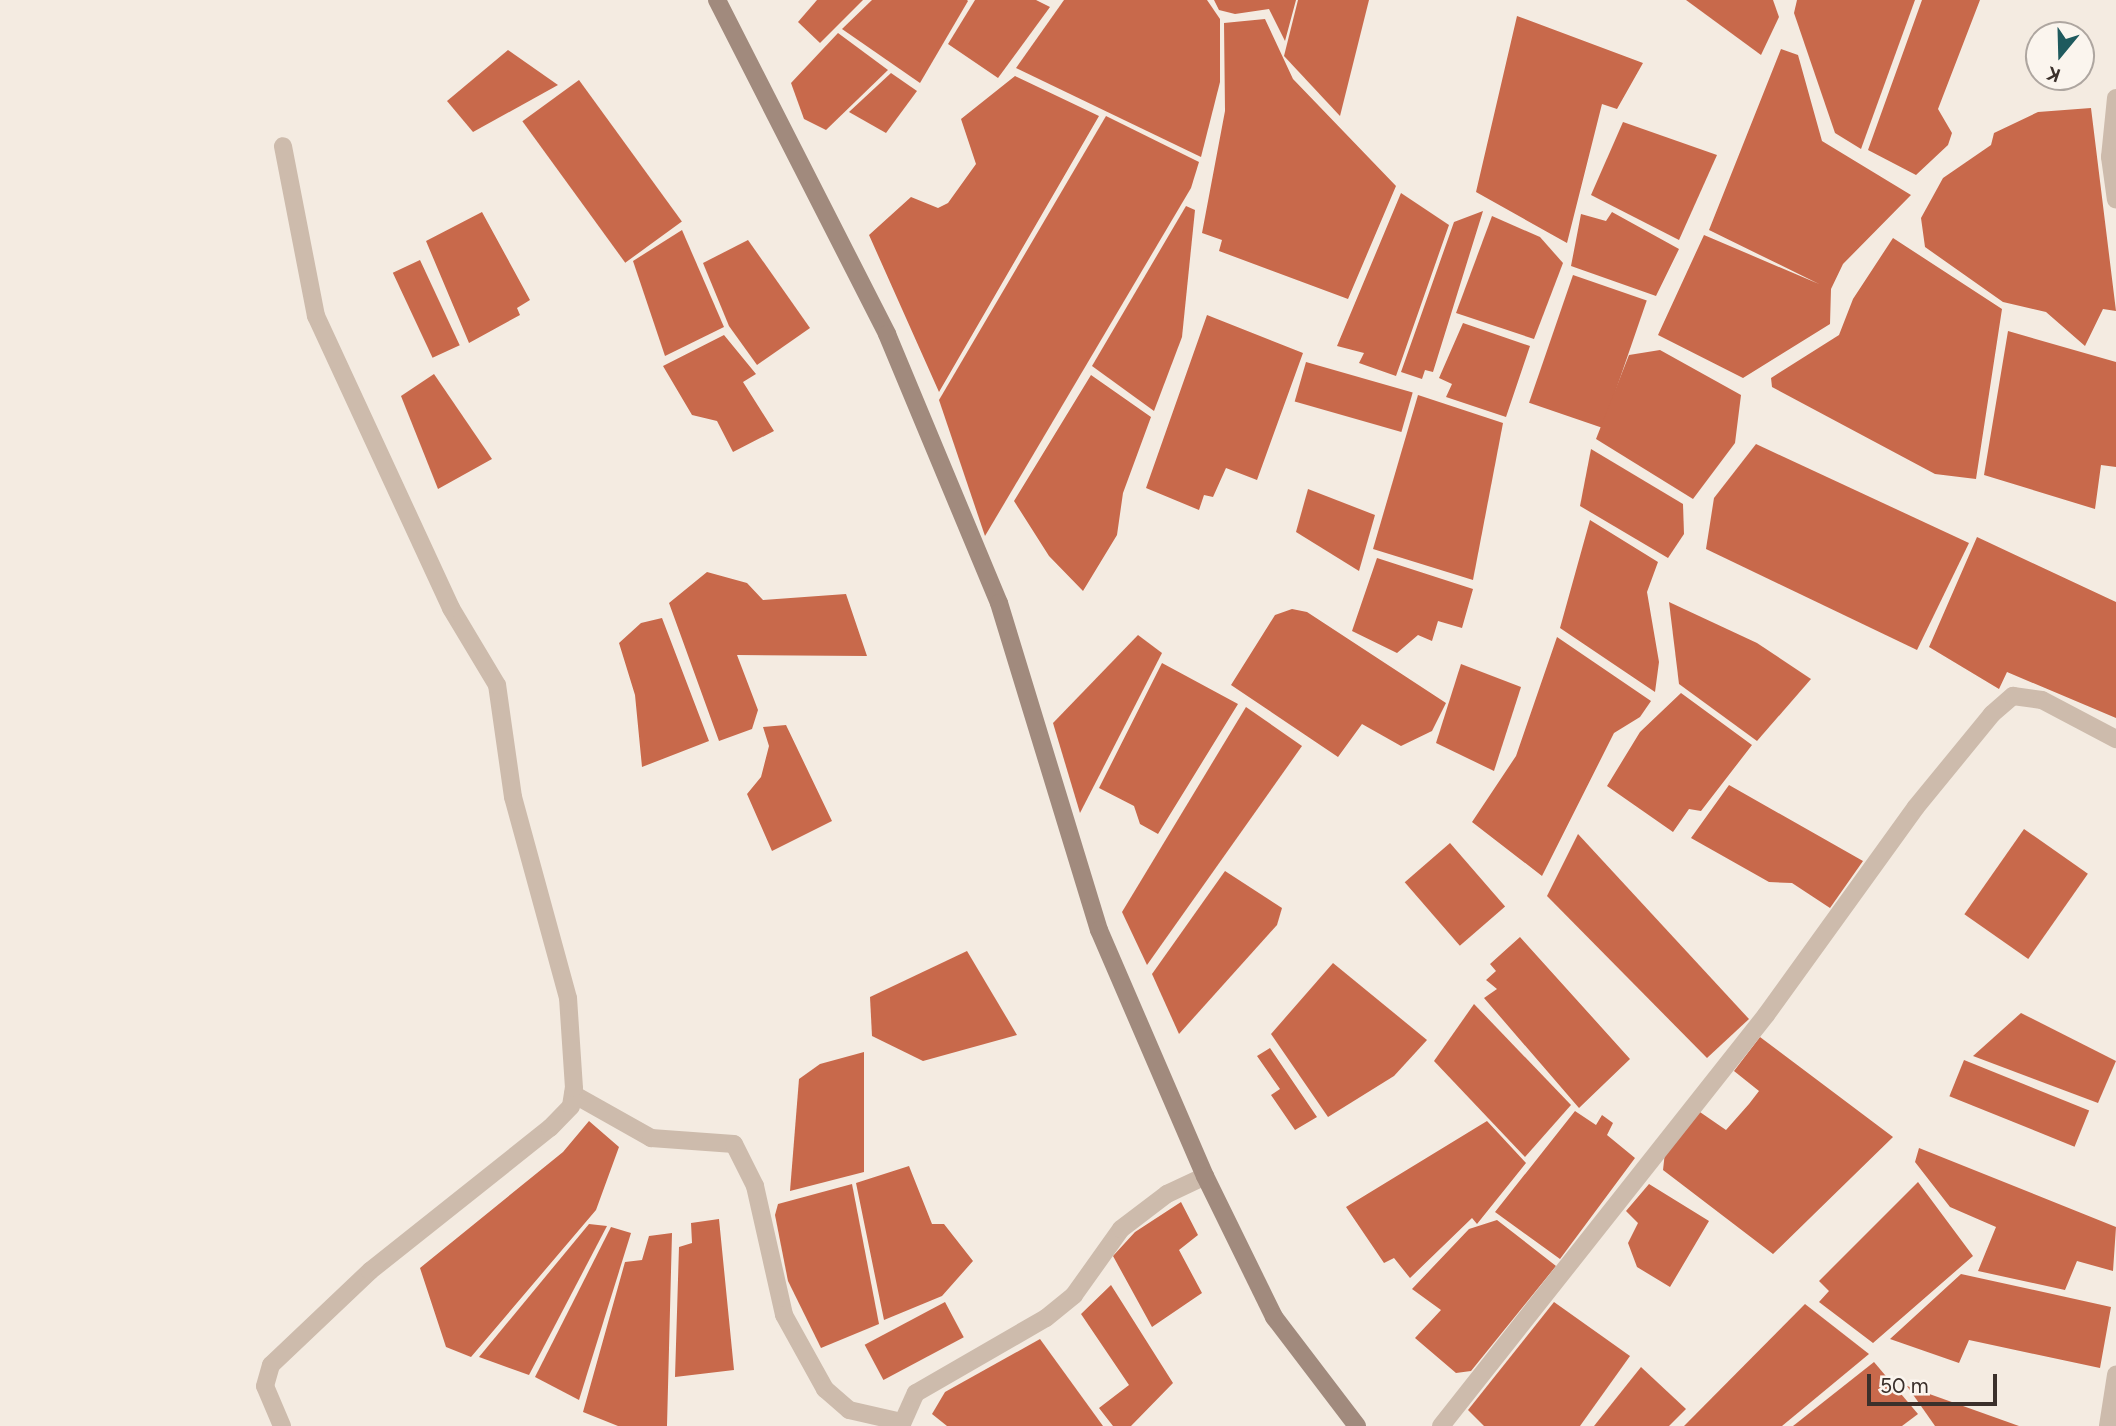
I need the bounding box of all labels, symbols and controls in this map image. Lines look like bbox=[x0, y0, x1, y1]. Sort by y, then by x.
north arrow bbox=[2025, 21, 2095, 91]
text: K bbox=[2044, 62, 2063, 87]
scale bar bbox=[1871, 1360, 2000, 1404]
text: 50 m bbox=[1880, 1373, 1929, 1398]

